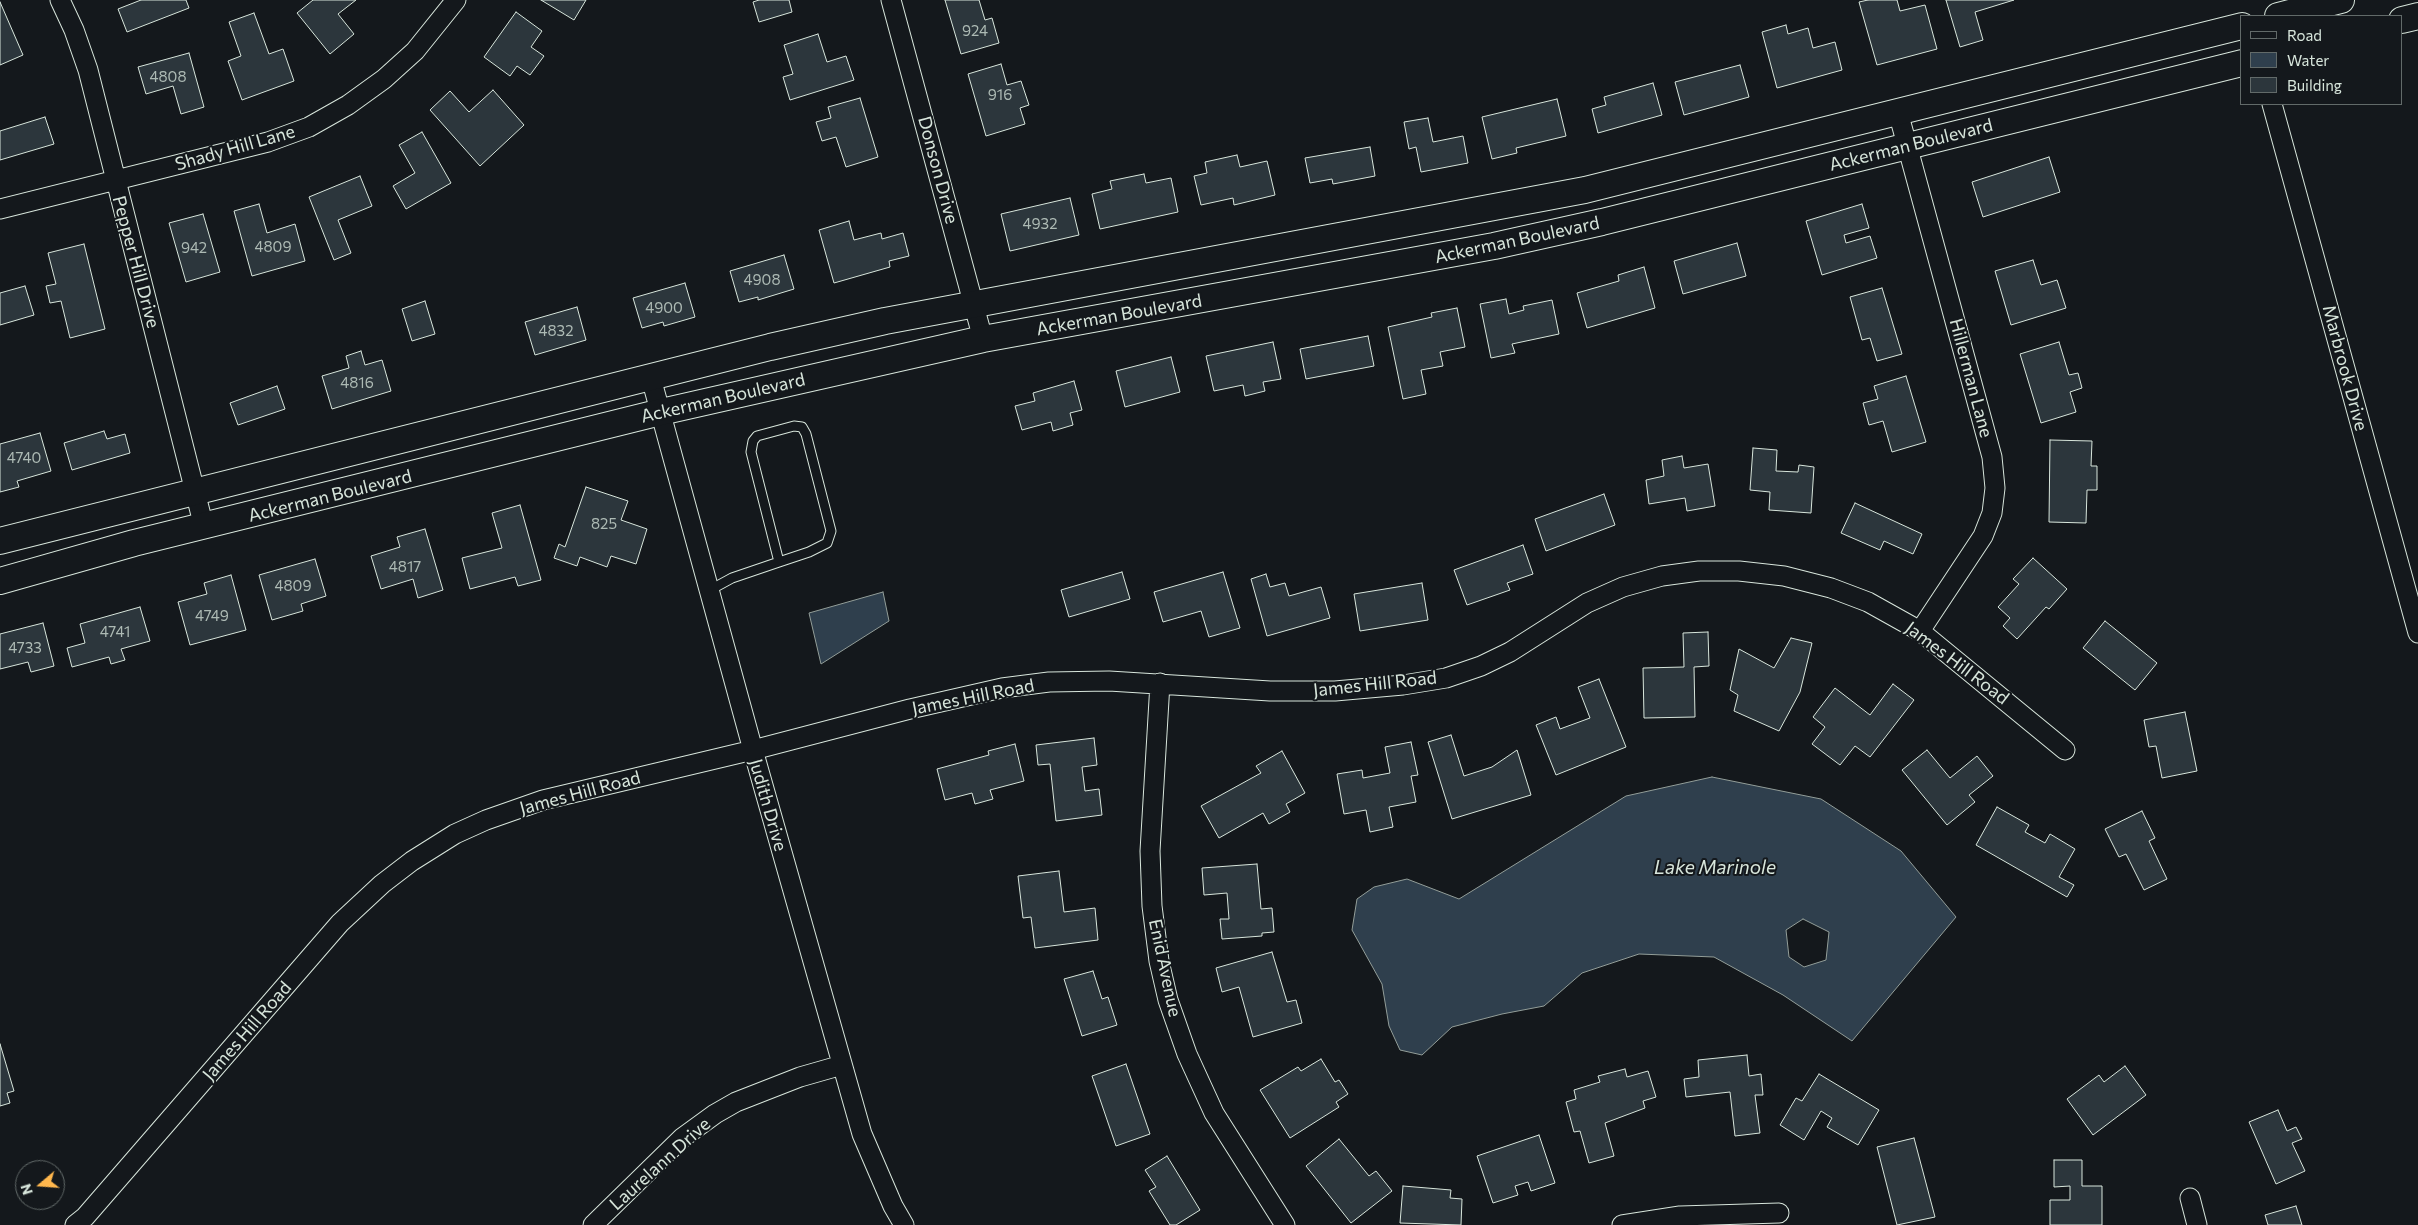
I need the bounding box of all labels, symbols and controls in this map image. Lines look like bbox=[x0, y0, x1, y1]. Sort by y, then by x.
legend bbox=[2240, 15, 2403, 105]
house number: 924 bbox=[962, 22, 988, 40]
text: Road bbox=[2287, 26, 2322, 44]
text: Water bbox=[2287, 51, 2329, 69]
house number: 4808 bbox=[150, 68, 186, 86]
text: Building bbox=[2287, 76, 2342, 94]
house number: 916 bbox=[988, 86, 1012, 104]
street label: Donson Drive bbox=[913, 114, 963, 226]
street label: Ackerman Boulevard bbox=[1827, 114, 1995, 176]
street label: Shady Hill Lane bbox=[173, 121, 297, 175]
street label: Pepper Hill Drive bbox=[108, 193, 164, 331]
street label: Ackerman Boulevard bbox=[1433, 212, 1601, 268]
house number: 4932 bbox=[1023, 215, 1057, 233]
house number: 4809 bbox=[255, 238, 291, 256]
house number: 942 bbox=[181, 239, 207, 257]
house number: 4908 bbox=[744, 271, 780, 289]
street label: Ackerman Boulevard bbox=[1034, 290, 1204, 340]
house number: 4900 bbox=[645, 299, 683, 317]
street label: Marbrook Drive bbox=[2318, 303, 2372, 433]
street label: Hillerman Lane bbox=[1945, 316, 1997, 440]
house number: 4832 bbox=[539, 322, 573, 340]
street label: Ackerman Boulevard bbox=[639, 369, 807, 427]
house number: 4816 bbox=[340, 374, 374, 392]
house number: 4740 bbox=[7, 449, 41, 467]
street label: Ackerman Boulevard bbox=[246, 465, 414, 527]
house number: 825 bbox=[591, 515, 617, 533]
house number: 4817 bbox=[389, 558, 421, 576]
house number: 4809 bbox=[275, 577, 311, 595]
house number: 4749 bbox=[195, 607, 229, 625]
street label: James Hill Road bbox=[1901, 617, 2013, 709]
house number: 4741 bbox=[100, 623, 130, 641]
house number: 4733 bbox=[8, 639, 42, 657]
street label: James Hill Road bbox=[1312, 667, 1438, 701]
street label: James Hill Road bbox=[910, 675, 1036, 719]
street label: Judith Drive bbox=[745, 756, 791, 854]
street label: James Hill Road bbox=[517, 766, 643, 820]
water label: Lake Marinole bbox=[1654, 857, 1776, 879]
street label: Enid Avenue bbox=[1144, 917, 1186, 1019]
street label: James Hill Road bbox=[198, 977, 296, 1085]
street label: Laurelann Drive bbox=[605, 1113, 715, 1215]
north arrow bbox=[15, 1160, 65, 1210]
text: N bbox=[17, 1182, 36, 1197]

